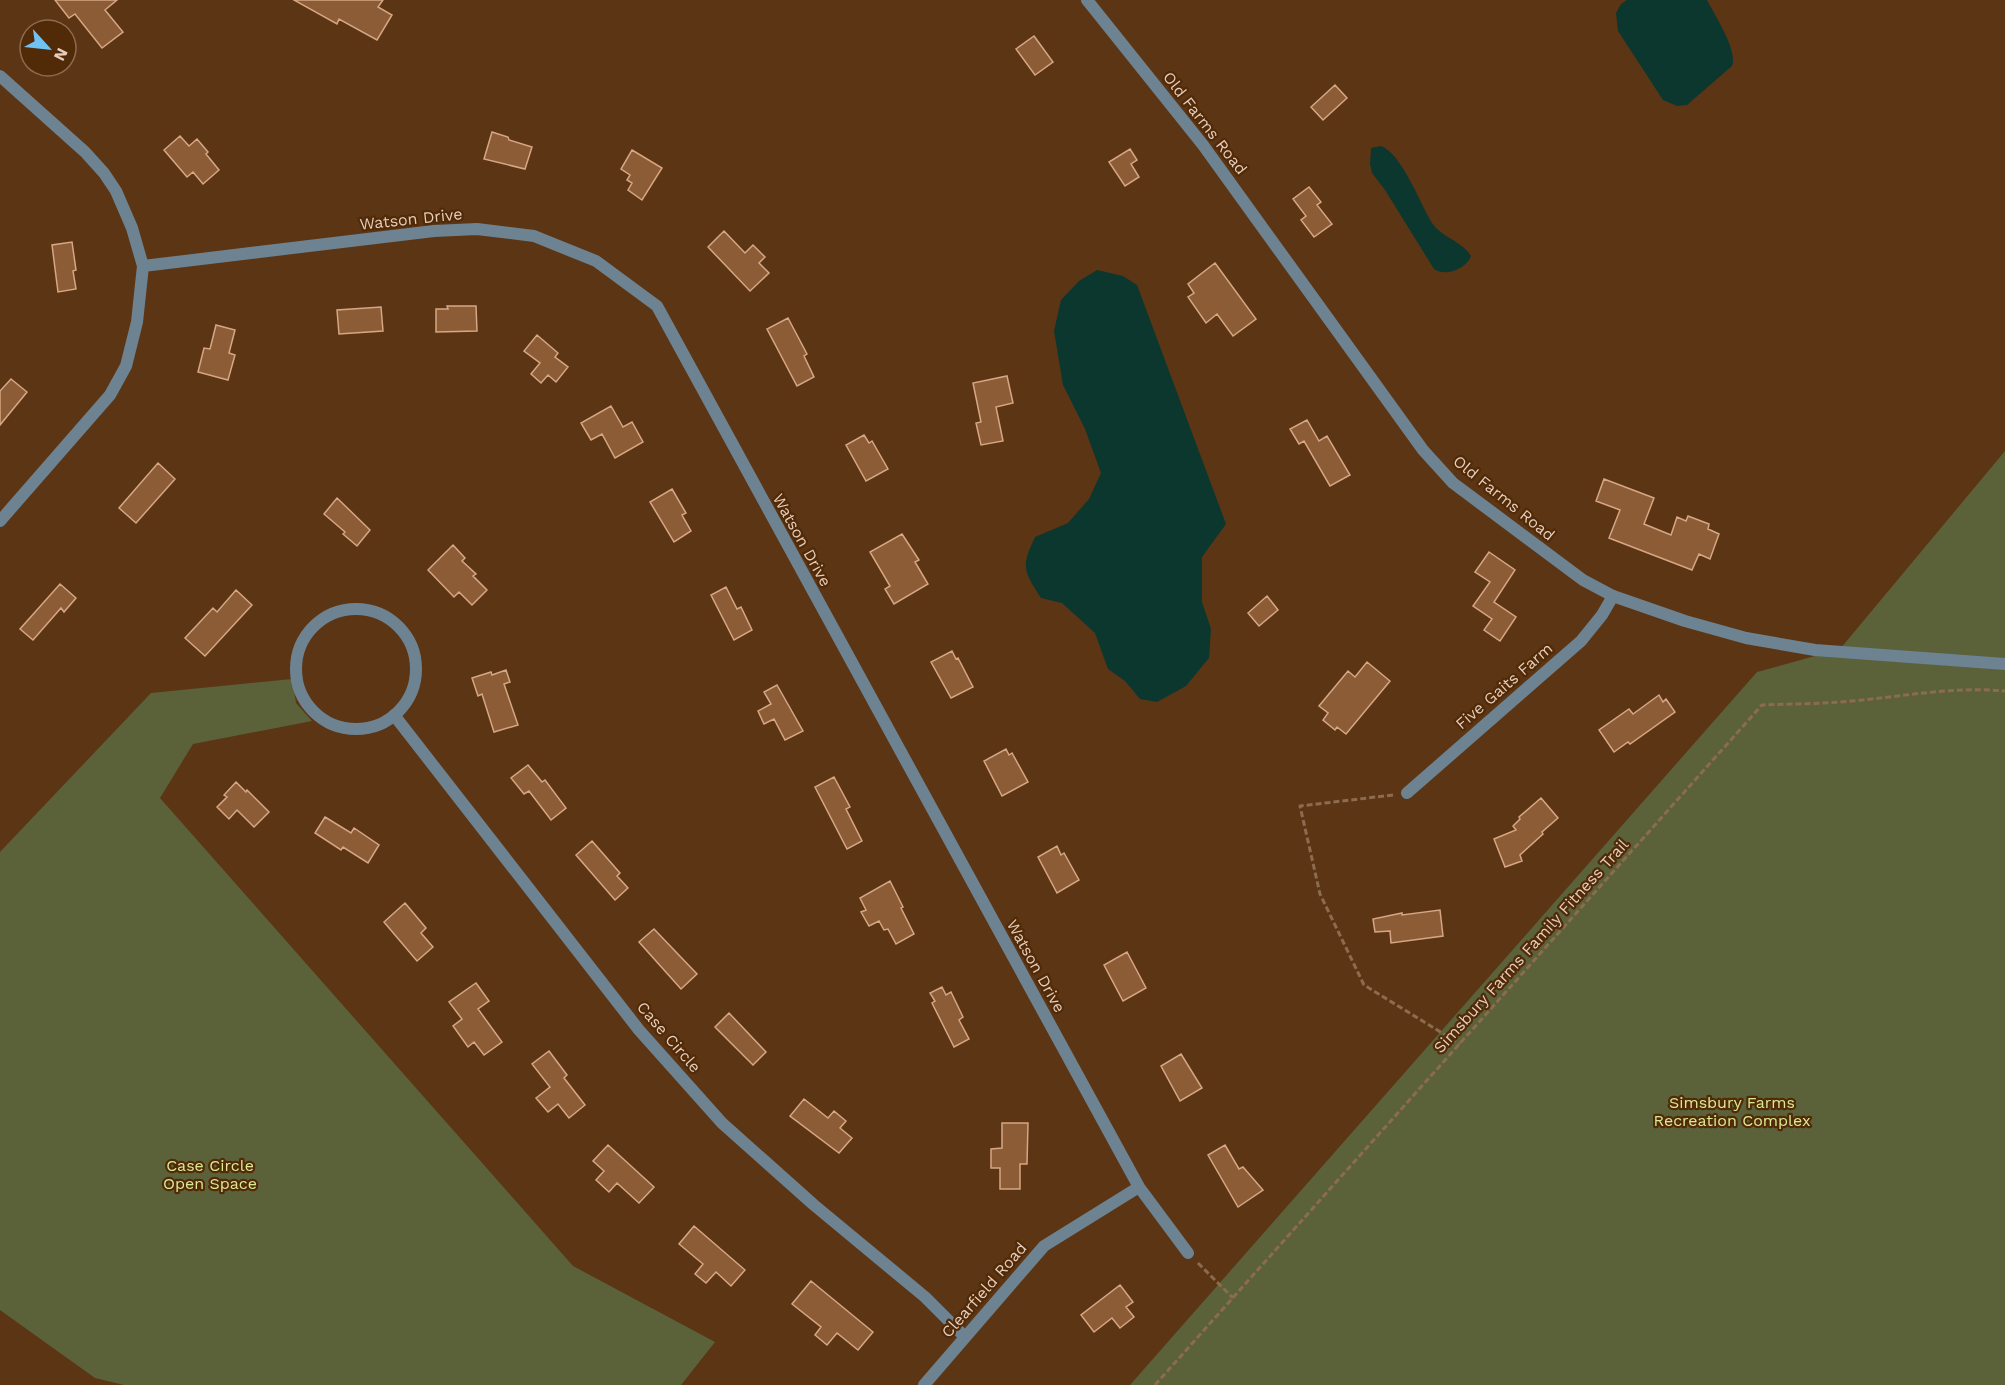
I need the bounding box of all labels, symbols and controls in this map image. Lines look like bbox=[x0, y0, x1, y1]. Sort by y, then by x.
north arrow bbox=[18, 18, 78, 78]
text: N bbox=[50, 45, 72, 64]
street label: Old Farms Road bbox=[1159, 68, 1251, 178]
street label: Watson Drive bbox=[359, 204, 463, 234]
street label: Old Farms Road bbox=[1449, 451, 1559, 545]
street label: Watson Drive bbox=[769, 490, 835, 590]
street label: Five Gaits Farm bbox=[1452, 639, 1556, 733]
street label: Simsbury Farms Family Fitness Trail bbox=[1430, 835, 1632, 1057]
street label: Watson Drive bbox=[1003, 916, 1069, 1016]
street label: Case Circle bbox=[633, 998, 705, 1076]
park label: Simsbury Farms Recreation Complex bbox=[1654, 1093, 1810, 1130]
park label: Case Circle Open Space bbox=[163, 1156, 257, 1193]
street label: Clearfield Road bbox=[937, 1239, 1031, 1341]

